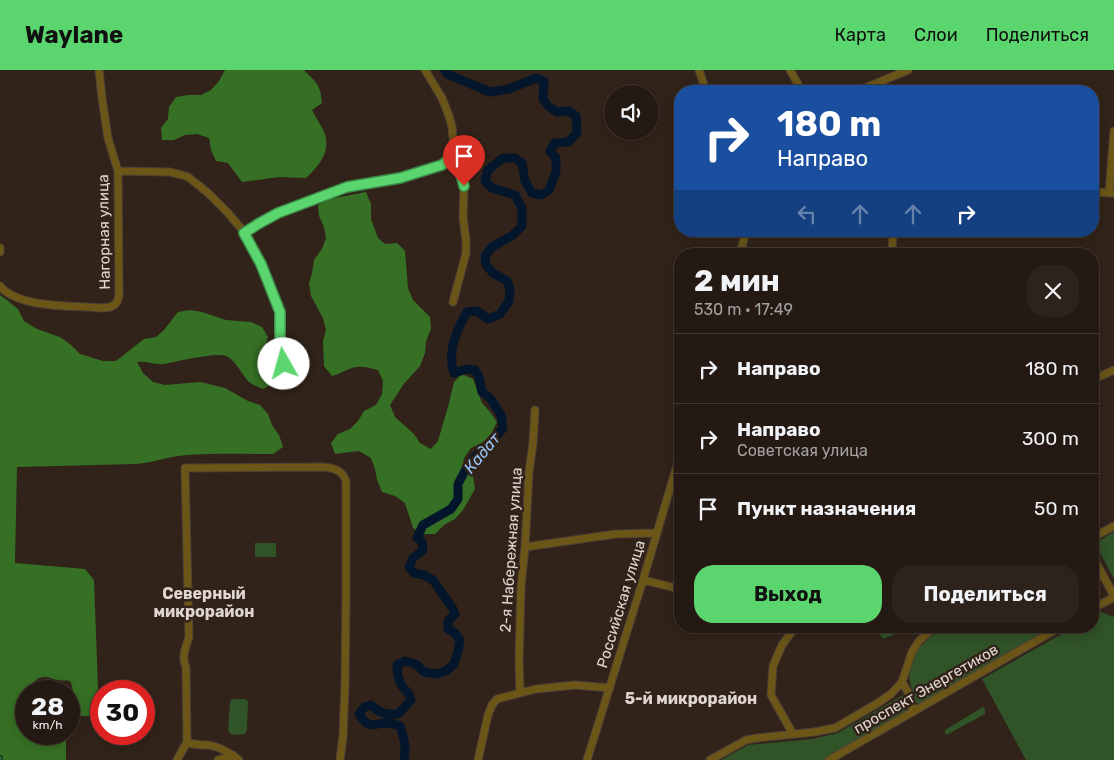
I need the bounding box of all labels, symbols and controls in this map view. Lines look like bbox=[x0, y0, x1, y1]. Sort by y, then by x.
text: Waylane bbox=[25, 21, 123, 49]
text: Карта bbox=[835, 24, 886, 46]
text: Слои bbox=[914, 24, 958, 46]
text: Поделиться bbox=[986, 24, 1089, 46]
map controls bbox=[604, 85, 659, 140]
button: sound bbox=[604, 85, 659, 140]
text: 180 m bbox=[777, 103, 881, 145]
icon: right bbox=[694, 105, 759, 170]
pin bbox=[443, 135, 485, 186]
icon: arrive bbox=[450, 142, 478, 170]
text: Направо bbox=[777, 145, 868, 172]
street label: Нагорная улица bbox=[94, 174, 114, 290]
icon: left bbox=[793, 200, 821, 228]
icon: ahead bbox=[846, 200, 874, 228]
icon: ahead bbox=[899, 200, 927, 228]
icon: right bbox=[952, 200, 980, 228]
text: 2 мин bbox=[694, 263, 780, 299]
button: close bbox=[1027, 265, 1079, 317]
text: 530 m · 17:49 bbox=[694, 300, 793, 319]
position arrow bbox=[257, 337, 309, 389]
icon: right bbox=[694, 355, 722, 383]
text: Направо bbox=[737, 357, 821, 380]
text: 180 m bbox=[1025, 357, 1079, 380]
text: Направо bbox=[737, 418, 821, 441]
icon: right bbox=[694, 425, 722, 453]
text: 300 m bbox=[1022, 427, 1079, 450]
water label: Кадат bbox=[460, 428, 505, 477]
text: Советская улица bbox=[737, 441, 868, 460]
street label: 2-я Набережная улица bbox=[496, 467, 526, 633]
icon: arrive bbox=[694, 495, 722, 523]
text: Пункт назначения bbox=[737, 497, 916, 520]
text: 50 m bbox=[1034, 497, 1079, 520]
street label: Российская улица bbox=[593, 538, 649, 670]
button: Выход bbox=[694, 565, 882, 623]
button: Поделиться bbox=[892, 565, 1079, 623]
district label: Северный микрорайон bbox=[153, 584, 255, 621]
street label: проспект Энергетиков bbox=[851, 640, 1001, 738]
speed limit sign: 30 bbox=[90, 680, 155, 745]
district label: 5-й микрорайон bbox=[625, 689, 757, 708]
text: 28 bbox=[31, 692, 64, 721]
text: km/h bbox=[33, 718, 62, 732]

